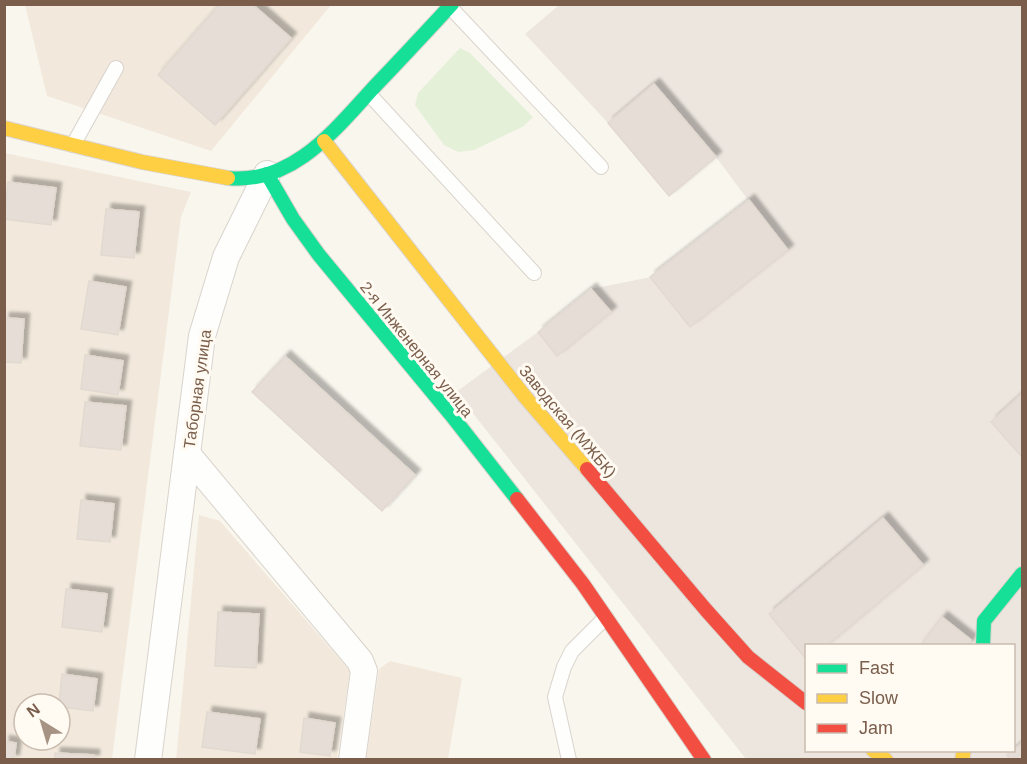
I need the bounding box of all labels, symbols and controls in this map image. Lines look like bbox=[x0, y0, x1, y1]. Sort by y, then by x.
street label: 2-я Инженерная улица bbox=[357, 278, 476, 420]
street label: Таборная улица bbox=[181, 329, 214, 450]
street label: Заводская (МЖБК) bbox=[516, 362, 619, 481]
legend bbox=[805, 644, 1015, 752]
text: Fast bbox=[859, 658, 894, 678]
text: Slow bbox=[859, 688, 899, 708]
north arrow bbox=[12, 692, 72, 752]
text: N bbox=[24, 700, 43, 721]
text: Jam bbox=[859, 718, 893, 738]

